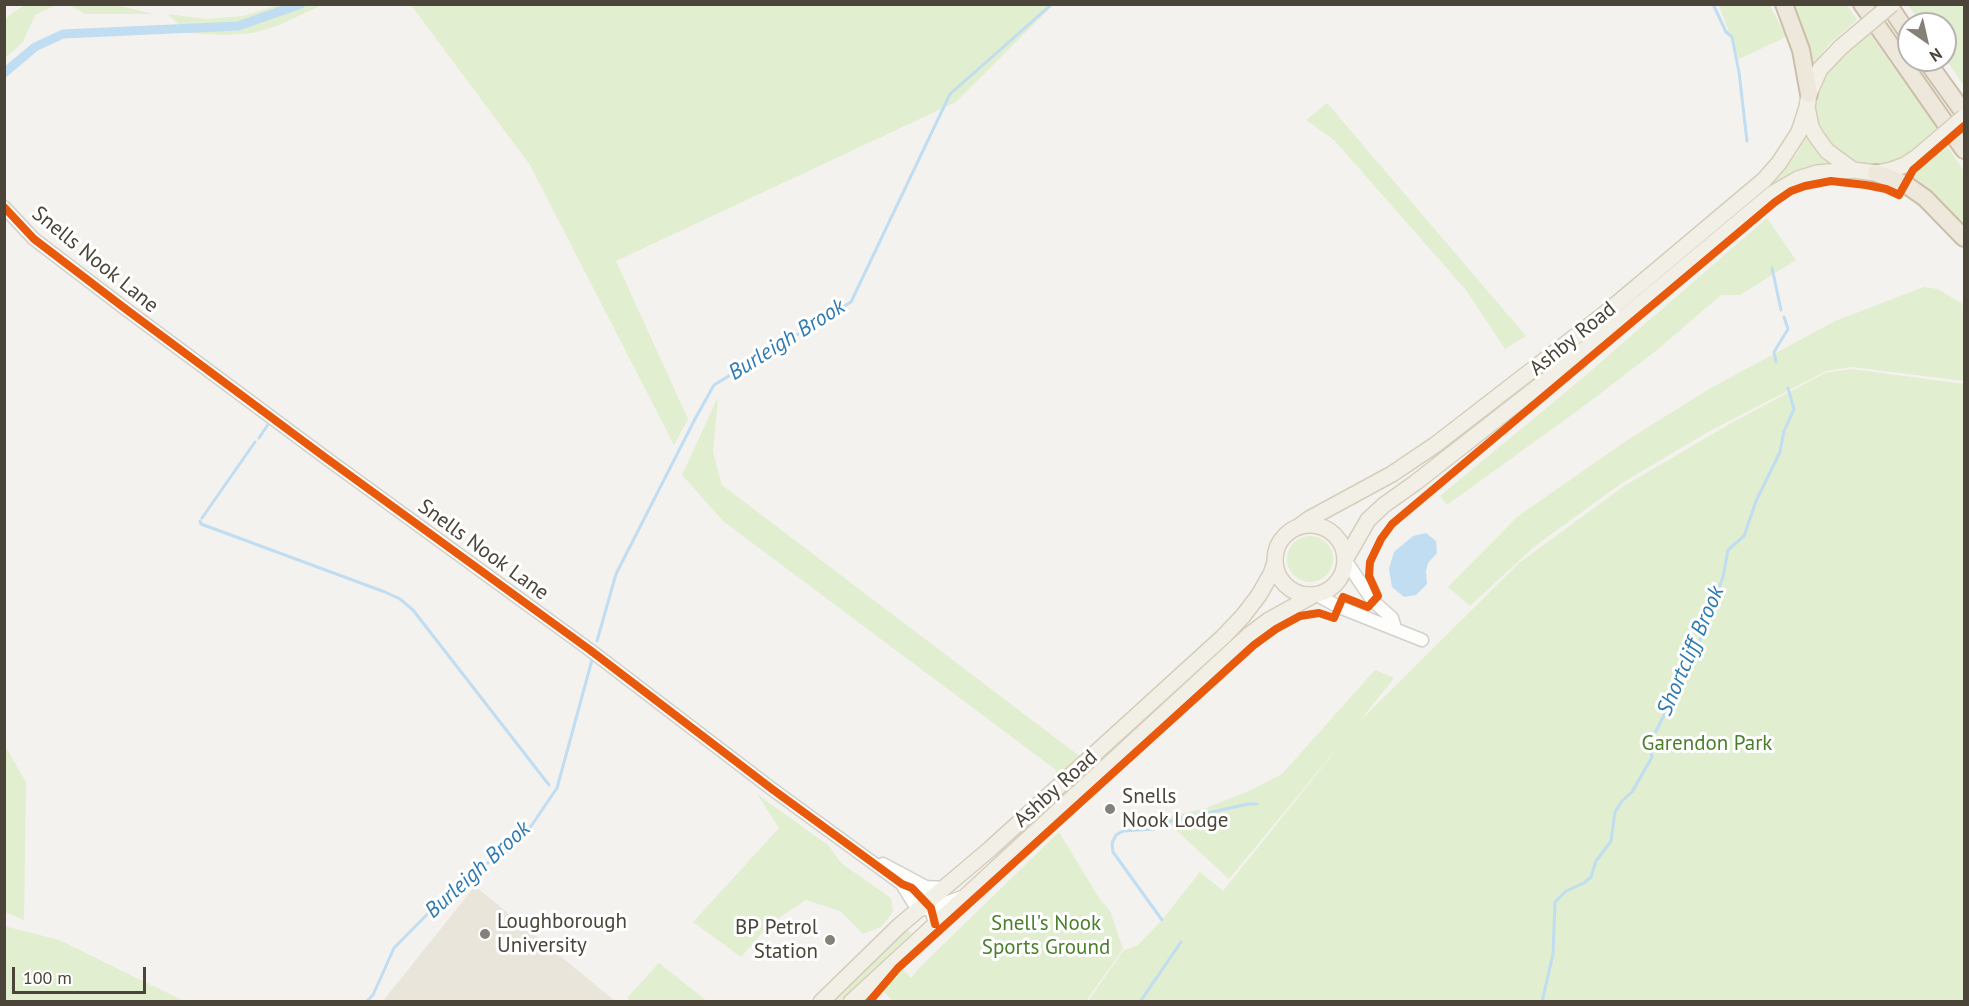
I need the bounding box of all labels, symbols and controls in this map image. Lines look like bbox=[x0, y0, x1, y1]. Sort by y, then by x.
north arrow bbox=[1897, 12, 1957, 72]
text: N bbox=[1926, 44, 1946, 66]
street label: Snells Nook Lane bbox=[27, 201, 163, 319]
water label: Burleigh Brook bbox=[724, 294, 850, 386]
street label: Ashby Road bbox=[1525, 297, 1621, 381]
street label: Snells Nook Lane bbox=[413, 494, 553, 606]
water label: Shortcliff Brook bbox=[1652, 582, 1730, 720]
park label: Garendon Park bbox=[1642, 731, 1772, 757]
street label: Ashby Road bbox=[1009, 745, 1103, 833]
place label: Snells Nook Lodge bbox=[1122, 784, 1228, 834]
marker: Snells Nook Lodge bbox=[1103, 802, 1117, 816]
water label: Burleigh Brook bbox=[420, 816, 536, 924]
place label: Loughborough University bbox=[497, 909, 627, 959]
park label: Snell's Nook Sports Ground bbox=[982, 911, 1110, 961]
place label: BP Petrol Station bbox=[735, 915, 818, 965]
marker: Loughborough University bbox=[478, 927, 492, 941]
marker: BP Petrol Station bbox=[823, 933, 837, 947]
scale bar bbox=[15, 955, 148, 993]
text: 100 m bbox=[23, 966, 72, 989]

